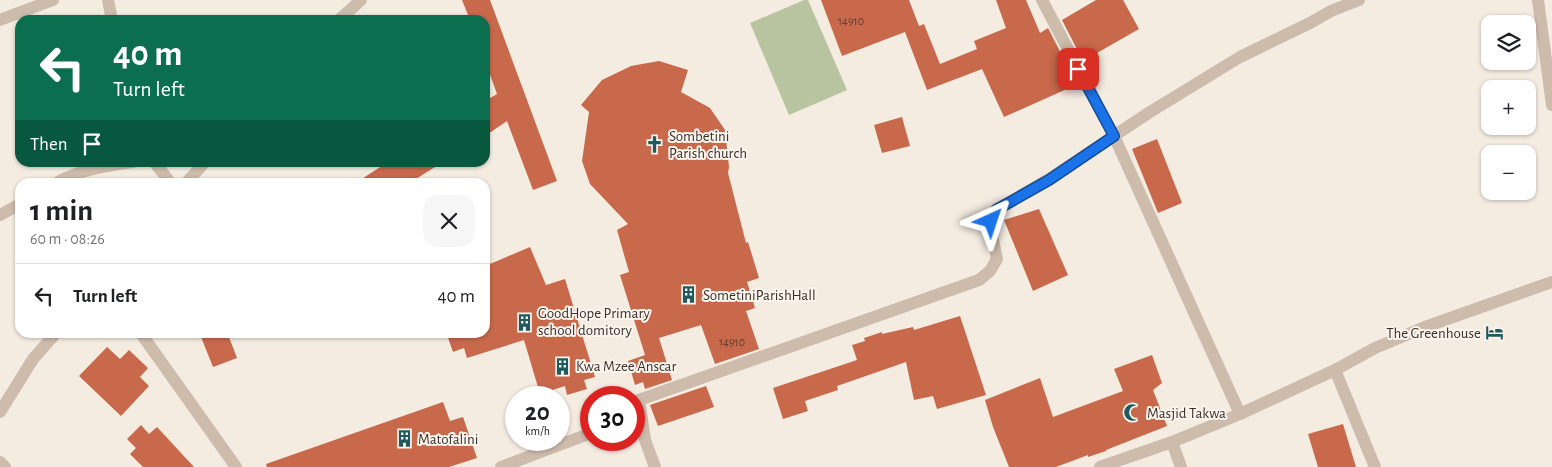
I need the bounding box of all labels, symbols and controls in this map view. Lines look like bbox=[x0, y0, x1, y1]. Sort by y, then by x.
house number: 14910 bbox=[838, 15, 864, 27]
map controls bbox=[1481, 15, 1536, 200]
button: layers bbox=[1481, 15, 1536, 70]
icon: left bbox=[30, 35, 95, 100]
text: 40 m bbox=[113, 37, 182, 72]
pin bbox=[1057, 48, 1099, 90]
icon: arrive bbox=[1064, 55, 1092, 83]
text: Turn left bbox=[113, 78, 185, 100]
button: + bbox=[1481, 80, 1536, 135]
place label: Sombetini Parish church bbox=[669, 129, 747, 161]
icon: arrive bbox=[78, 130, 106, 158]
text: Then bbox=[30, 135, 68, 154]
church icon: Sombetini Parish church bbox=[645, 135, 665, 155]
button: − bbox=[1481, 145, 1536, 200]
position arrow bbox=[964, 194, 1016, 246]
button: close bbox=[423, 195, 475, 247]
text: 1 min bbox=[30, 196, 93, 226]
text: 60 m · 08:26 bbox=[30, 231, 105, 247]
icon: left bbox=[30, 282, 58, 310]
building icon: SometiniParishHall bbox=[679, 285, 699, 305]
text: Turn left bbox=[73, 287, 137, 306]
text: 40 m bbox=[437, 287, 475, 306]
place label: SometiniParishHall bbox=[703, 288, 816, 303]
place label: GoodHope Primary school domitory bbox=[538, 306, 650, 338]
building icon: GoodHope Primary school domitory bbox=[514, 312, 534, 332]
hotel icon: The Greenhouse bbox=[1485, 323, 1505, 343]
place label: The Greenhouse bbox=[1386, 326, 1481, 341]
house number: 14910 bbox=[719, 336, 745, 348]
building icon: Kwa Mzee Anscar bbox=[552, 356, 572, 376]
place label: Kwa Mzee Anscar bbox=[576, 359, 676, 374]
speed limit sign: 30 bbox=[580, 386, 645, 451]
text: 20 bbox=[525, 400, 550, 425]
mosque icon: Masjid Takwa bbox=[1123, 403, 1143, 423]
place label: Masjid Takwa bbox=[1147, 406, 1226, 421]
text: km/h bbox=[525, 425, 550, 437]
building icon: Matofalini bbox=[394, 429, 414, 449]
place label: Matofalini bbox=[418, 432, 478, 447]

